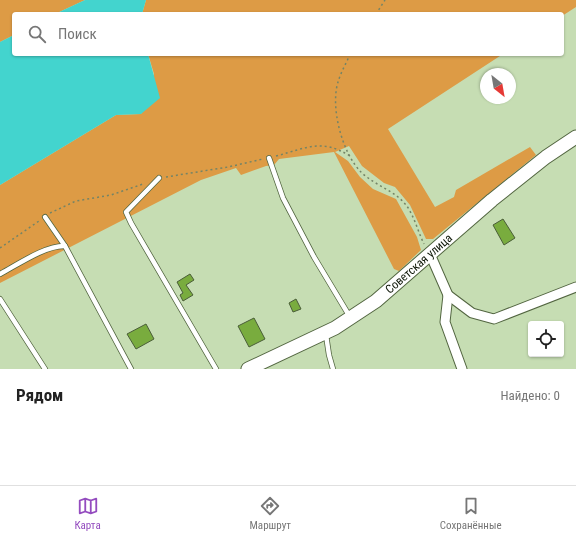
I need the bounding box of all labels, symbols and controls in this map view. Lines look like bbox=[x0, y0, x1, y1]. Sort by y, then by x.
search box bbox=[12, 12, 564, 56]
icon: search bbox=[26, 23, 48, 45]
text: Поиск bbox=[58, 25, 97, 43]
north arrow bbox=[480, 68, 516, 104]
street label: Советская улица bbox=[383, 231, 455, 297]
map controls bbox=[528, 321, 564, 357]
button: locate bbox=[528, 321, 564, 357]
text: Рядом bbox=[16, 385, 63, 405]
text: Найдено: 0 bbox=[500, 388, 560, 403]
tab: Карта bbox=[74, 495, 101, 532]
tab: Маршрут bbox=[250, 495, 291, 532]
tab: Сохранённые bbox=[440, 495, 502, 532]

